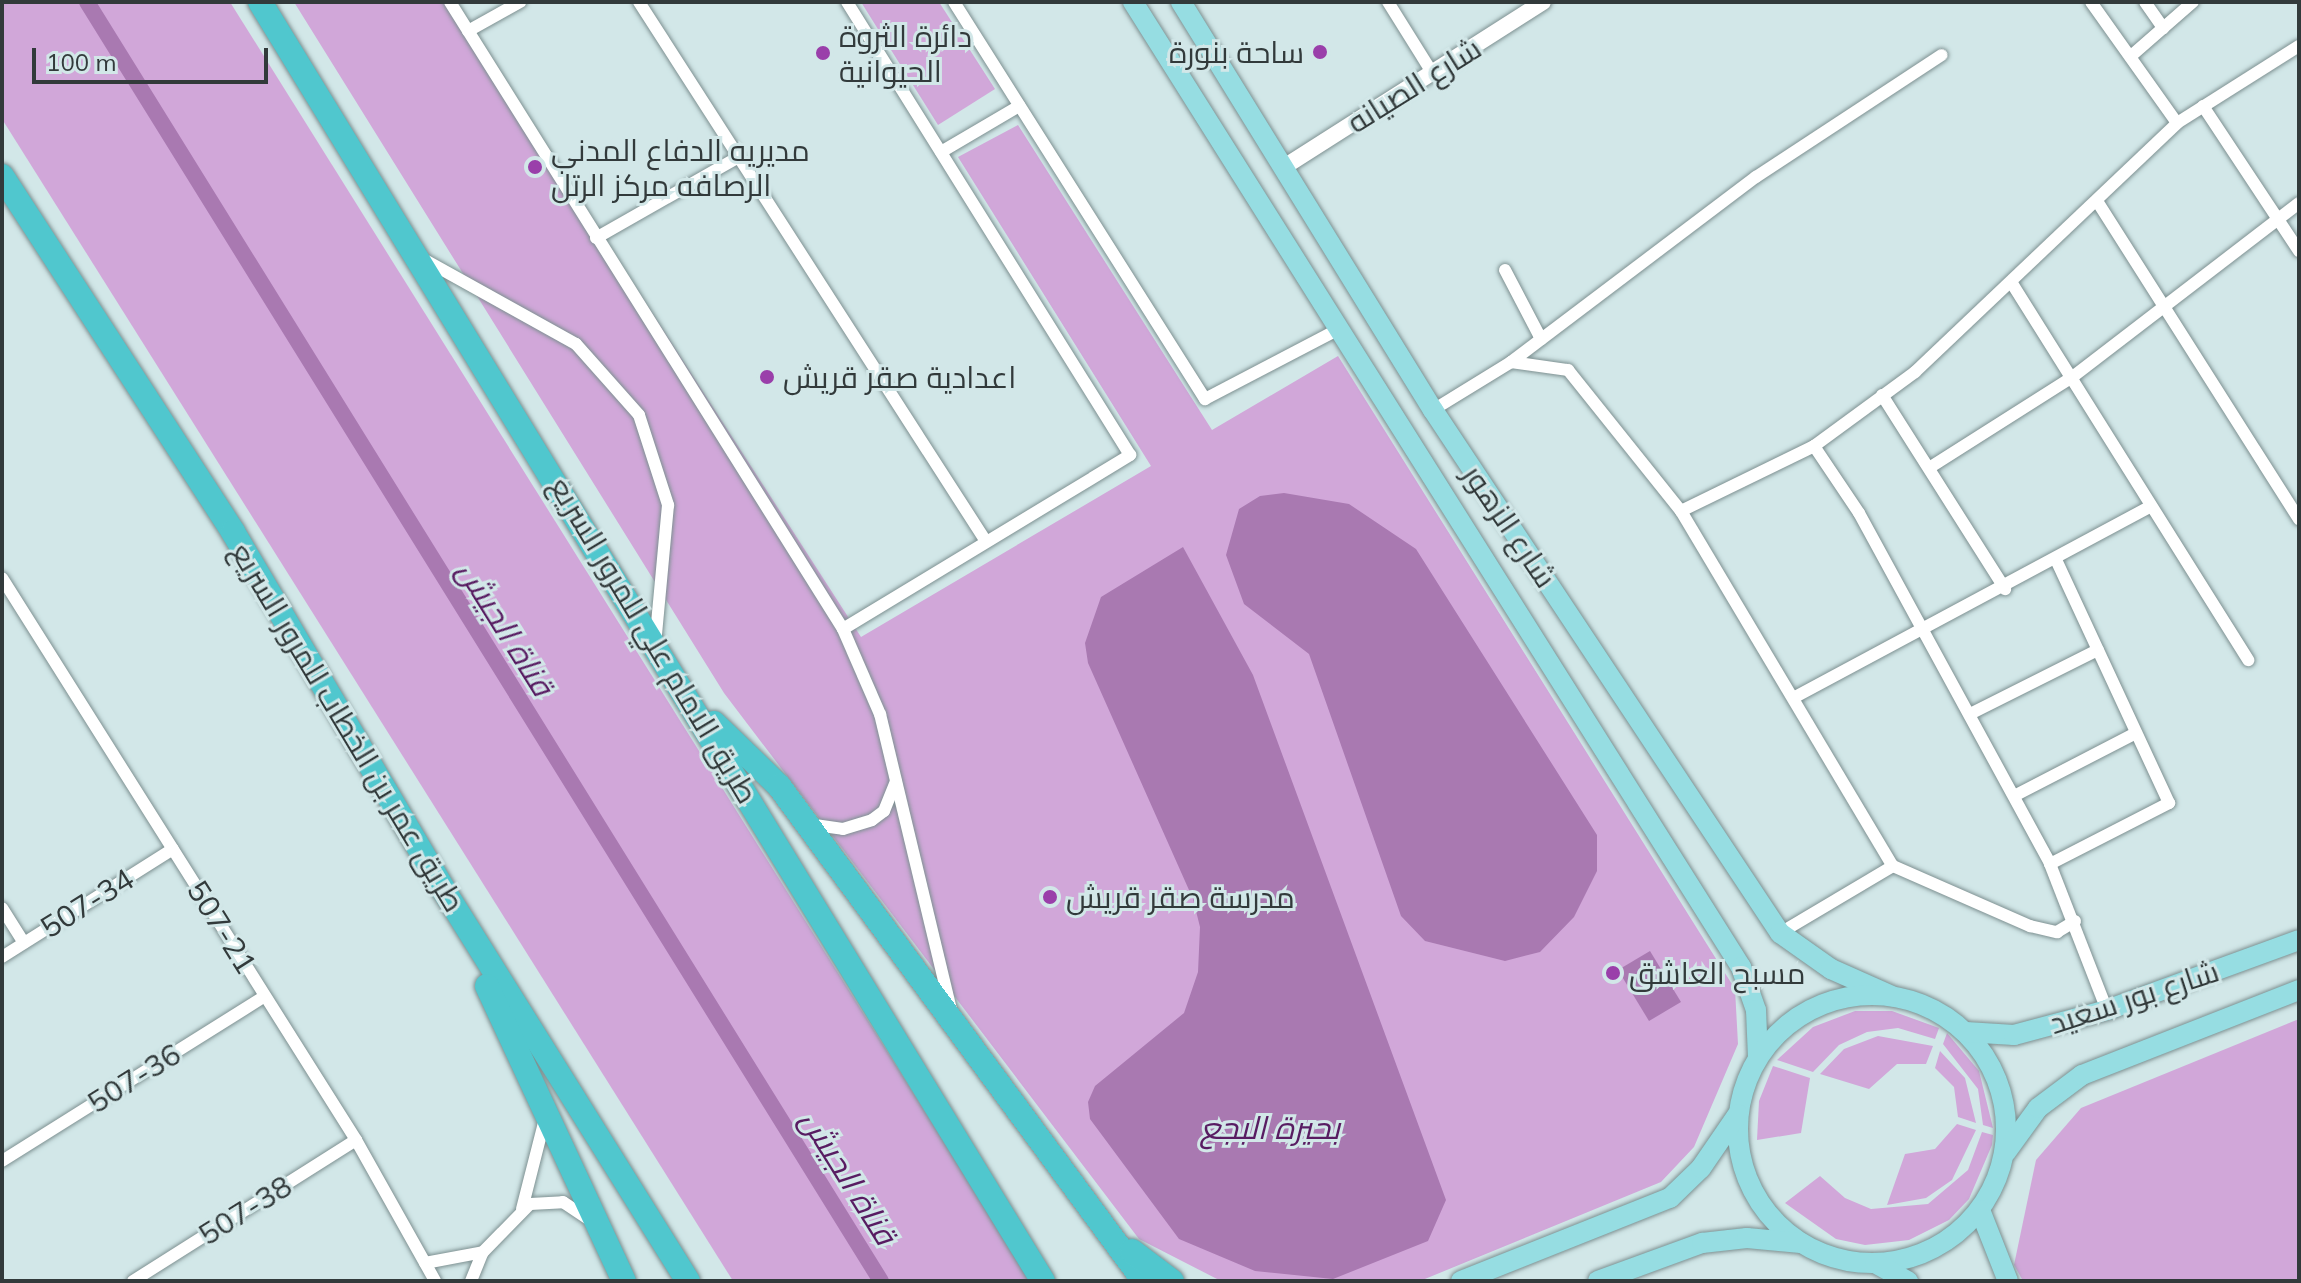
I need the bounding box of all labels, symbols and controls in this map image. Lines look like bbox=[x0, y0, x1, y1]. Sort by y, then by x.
place label: دائرة الثروة الحيوانية bbox=[839, 18, 972, 88]
street label: شارع الصيانه bbox=[1340, 30, 1488, 140]
scale bar bbox=[36, 32, 272, 82]
place label: ساحة بنورة bbox=[1169, 34, 1304, 70]
marker: ساحة بنورة bbox=[1311, 43, 1329, 61]
marker: دائرة الثروة الحيوانية bbox=[814, 44, 832, 62]
text: 100 m bbox=[46, 47, 117, 77]
place label: مديريه الدفاع المدني الرصافه مركز الرتل bbox=[551, 132, 810, 202]
marker: مديريه الدفاع المدني الرصافه مركز الرتل bbox=[526, 158, 544, 176]
place label: اعدادية صقر قريش bbox=[783, 359, 1016, 395]
marker: اعدادية صقر قريش bbox=[758, 368, 776, 386]
street label: شارع الزهور bbox=[1456, 458, 1564, 594]
street label: طريق الامام علي للمرور السريع bbox=[542, 470, 766, 810]
street label: طريق عمر بن الخطاب للمرور السريع bbox=[223, 536, 473, 918]
water label: قناة الجيش bbox=[450, 554, 562, 702]
street label: 507-34 bbox=[34, 860, 140, 946]
street label: 507-21 bbox=[179, 874, 265, 980]
place label: مدرسة صقر قريش bbox=[1066, 879, 1295, 915]
marker: مدرسة صقر قريش bbox=[1041, 888, 1059, 906]
street label: شارع بور سعيد bbox=[2045, 953, 2223, 1041]
place label: مسبح العاشق bbox=[1629, 955, 1805, 991]
marker: مسبح العاشق bbox=[1604, 964, 1622, 982]
street label: 507-36 bbox=[81, 1035, 187, 1121]
water label: قناة الجيش bbox=[793, 1103, 905, 1251]
water label: بحيرة البجع bbox=[1200, 1108, 1340, 1146]
street label: 507-38 bbox=[192, 1167, 298, 1253]

